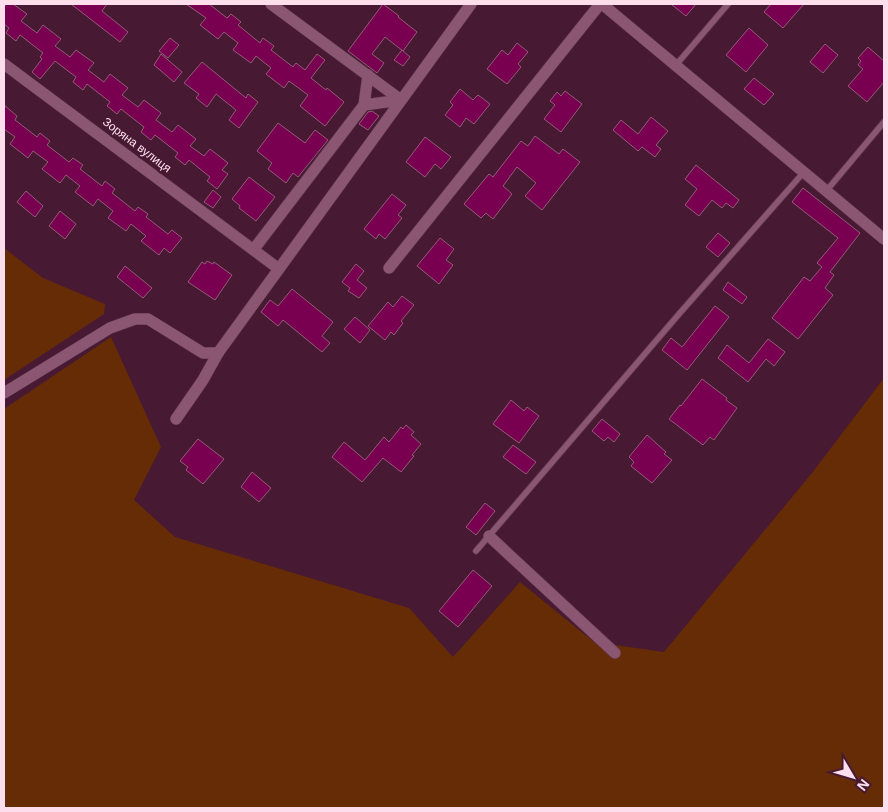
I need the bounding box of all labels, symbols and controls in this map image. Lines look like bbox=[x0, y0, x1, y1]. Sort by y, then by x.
street label: Зоряна вулиця bbox=[100, 115, 174, 175]
north arrow bbox=[828, 752, 878, 802]
text: N bbox=[854, 776, 873, 794]

